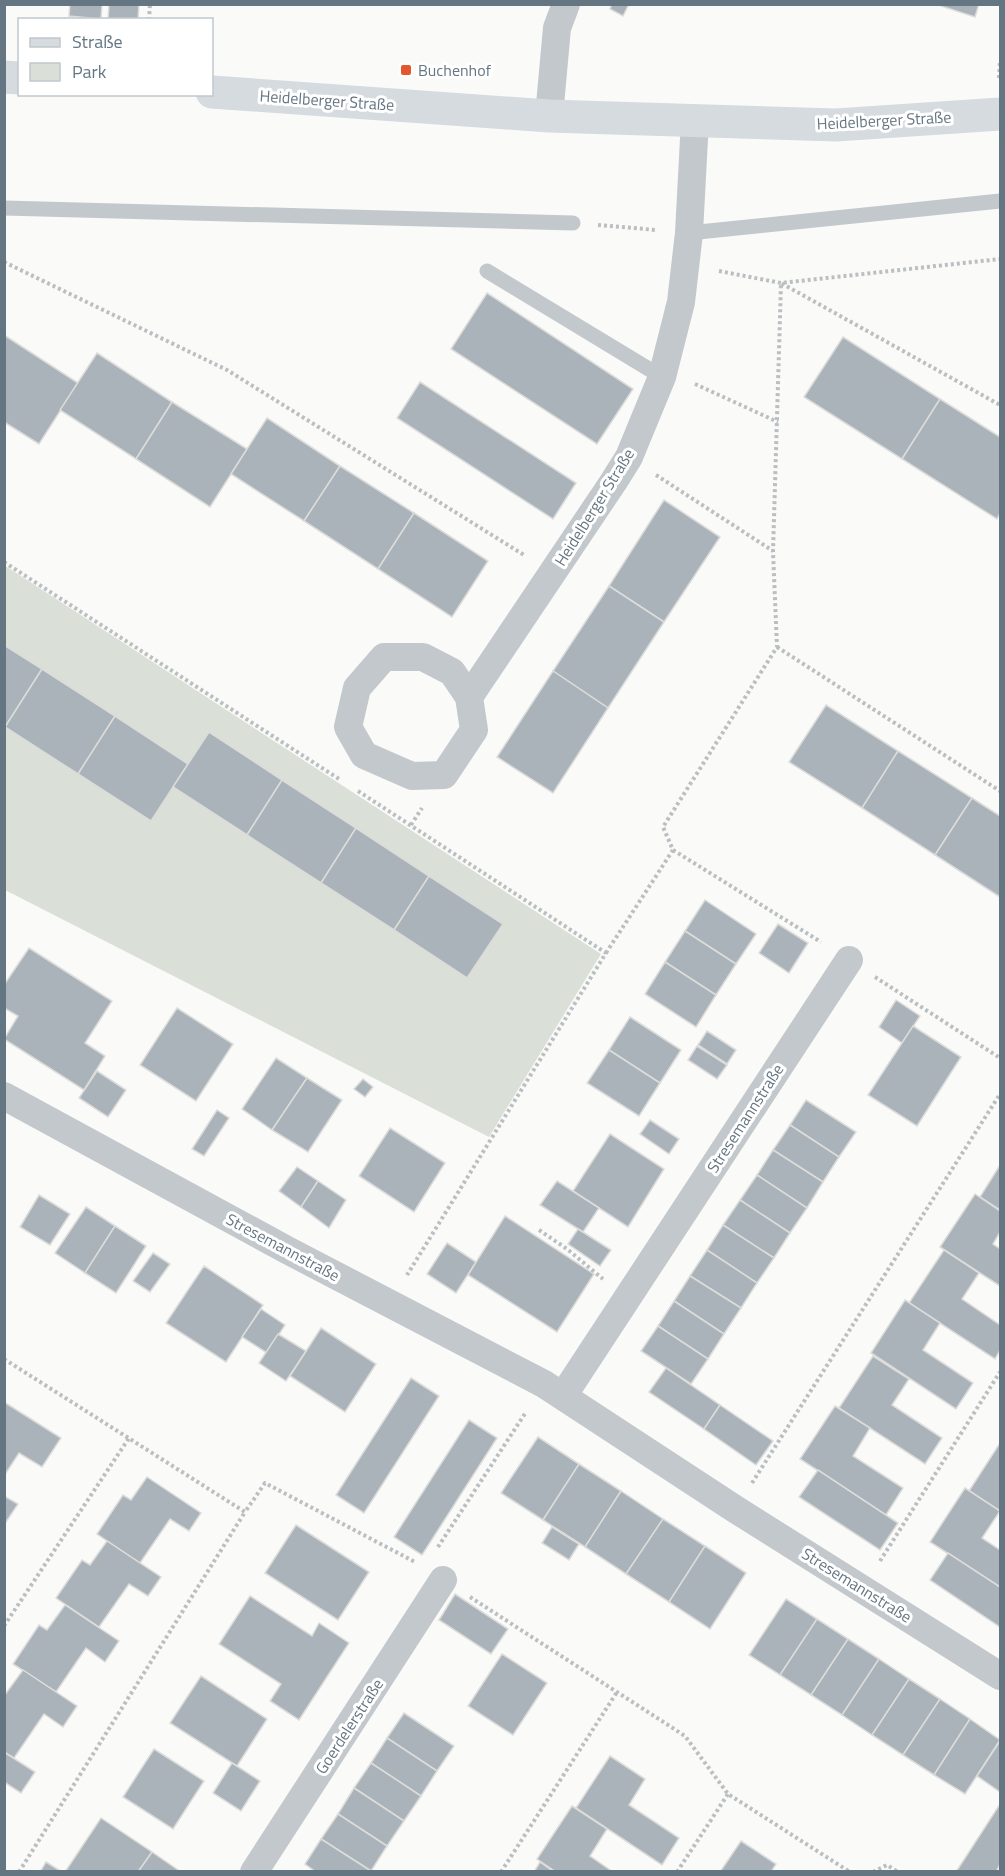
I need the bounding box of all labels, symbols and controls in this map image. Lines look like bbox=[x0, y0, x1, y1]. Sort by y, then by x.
legend bbox=[18, 18, 213, 96]
text: Straße bbox=[72, 28, 123, 55]
text: Park bbox=[72, 58, 107, 85]
place label: Buchenhof bbox=[418, 58, 492, 82]
marker: Buchenhof bbox=[399, 63, 413, 77]
street label: Heidelberger Straße bbox=[259, 83, 395, 117]
street label: Heidelberger Straße bbox=[816, 104, 952, 136]
street label: Heidelberger Straße bbox=[548, 443, 640, 571]
street label: Stresemannstraße bbox=[701, 1059, 789, 1177]
street label: Stresemannstraße bbox=[222, 1207, 344, 1287]
street label: Stresemannstraße bbox=[797, 1542, 917, 1628]
street label: Goerdelerstraße bbox=[309, 1674, 389, 1778]

